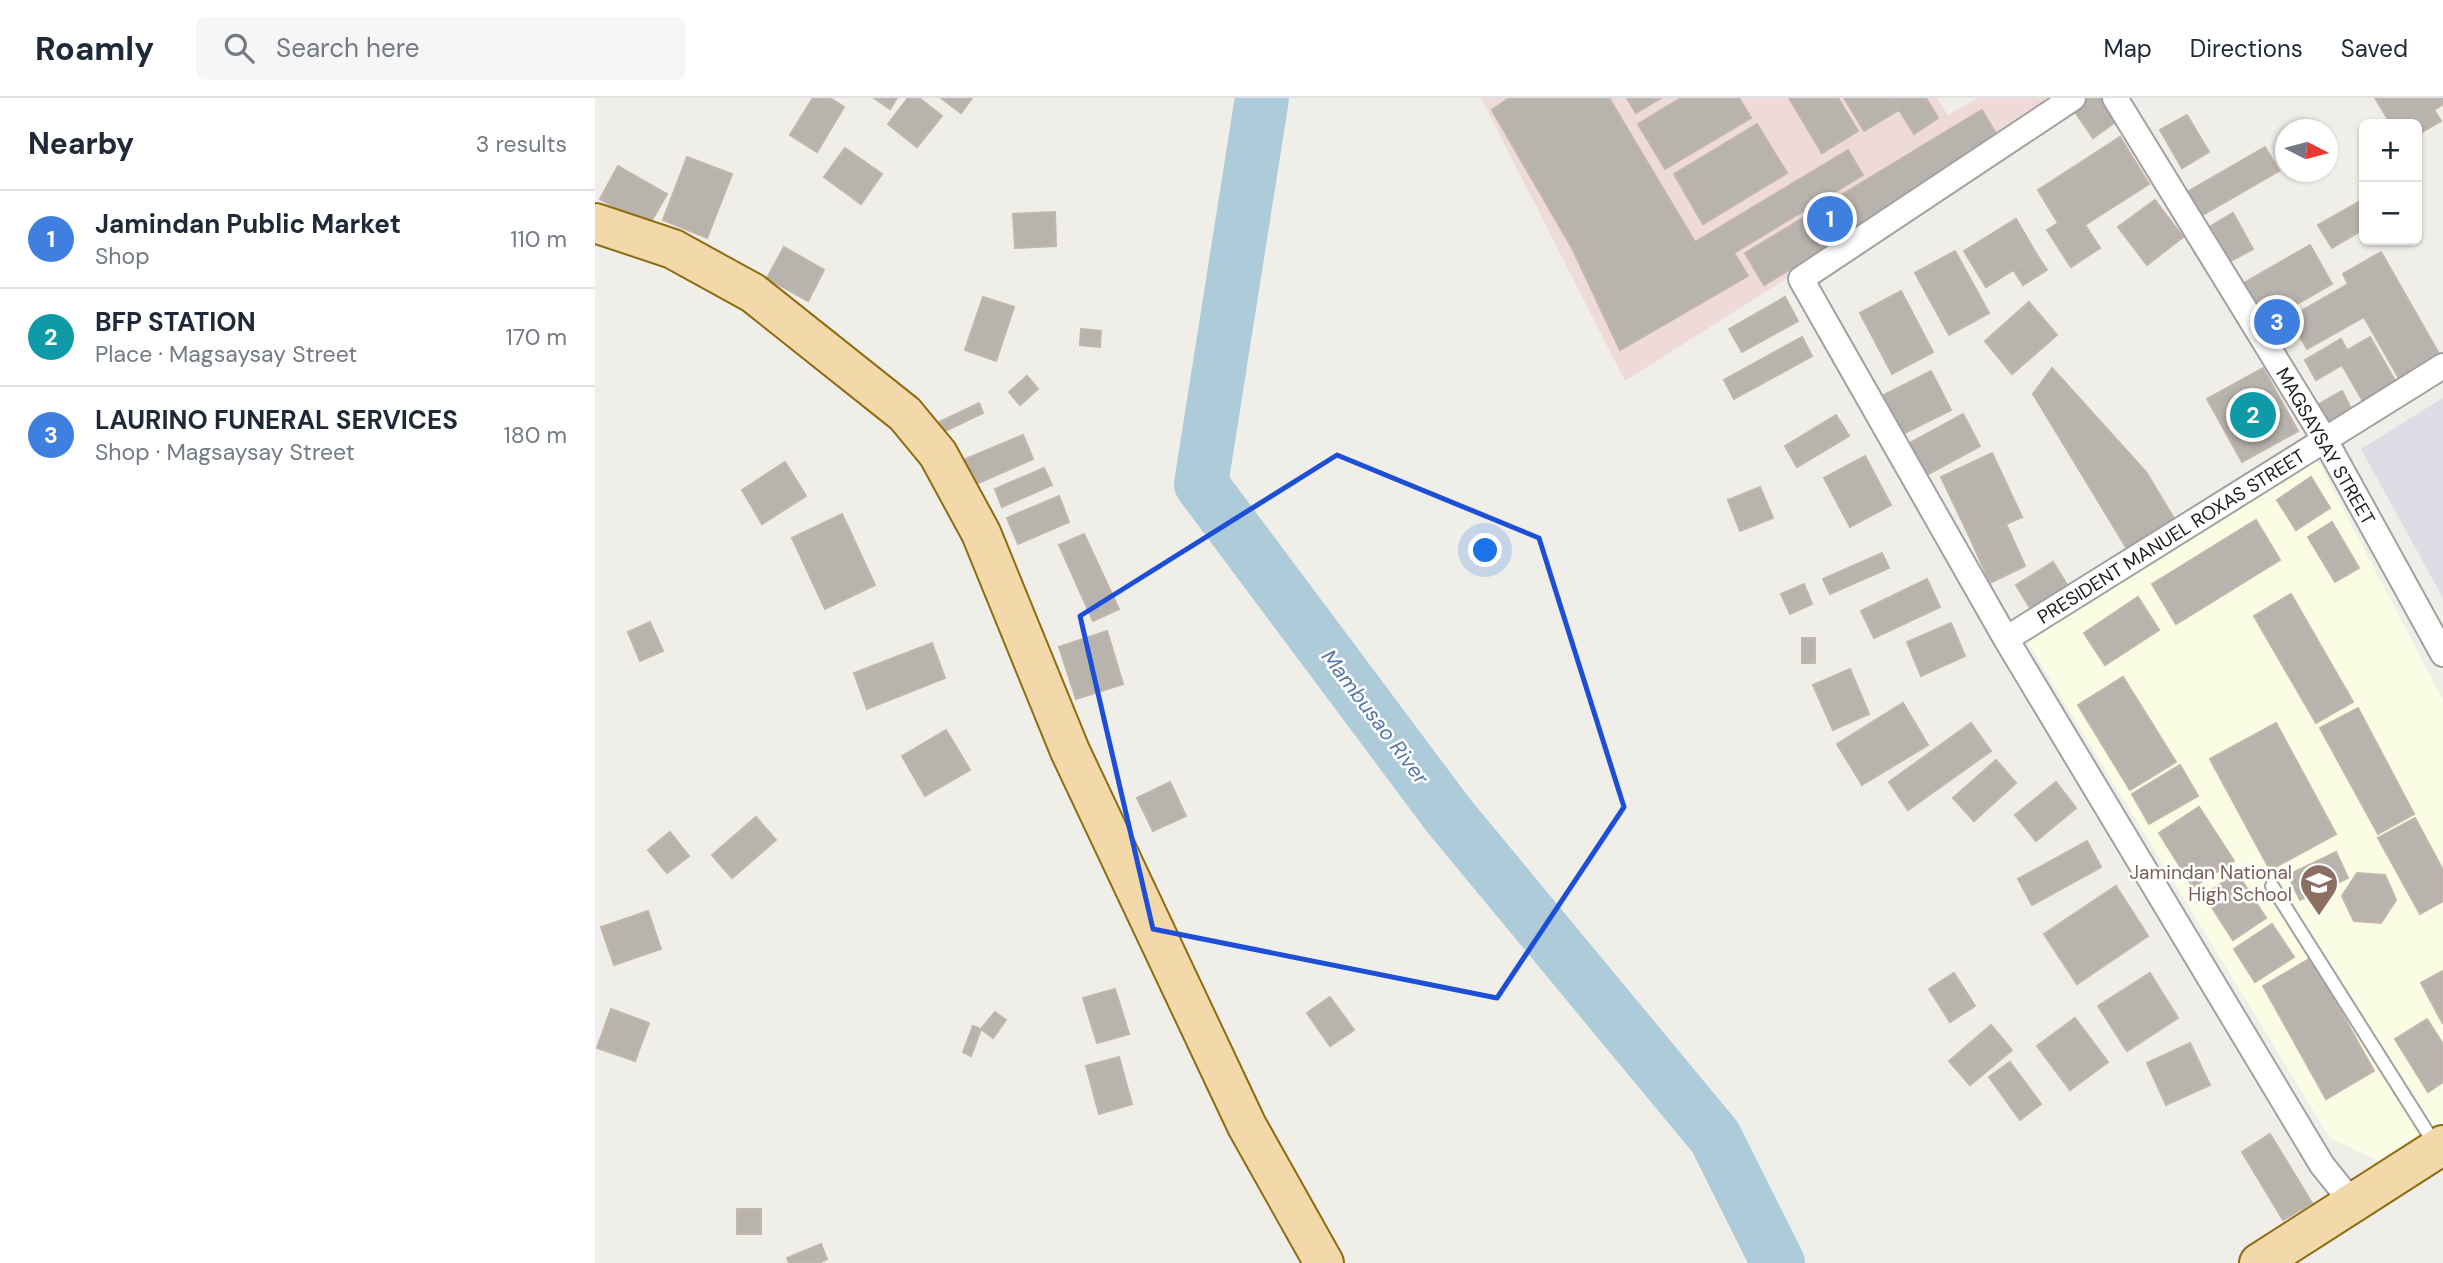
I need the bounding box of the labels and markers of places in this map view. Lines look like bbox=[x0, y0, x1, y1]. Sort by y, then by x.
pin: 1 bbox=[1807, 193, 1853, 245]
pin: 3 bbox=[2254, 296, 2300, 348]
pin: 2 bbox=[2230, 389, 2276, 441]
place label: Jamindan National High School bbox=[2130, 860, 2292, 907]
school or university icon: Jamindan National High School bbox=[2298, 862, 2340, 917]

